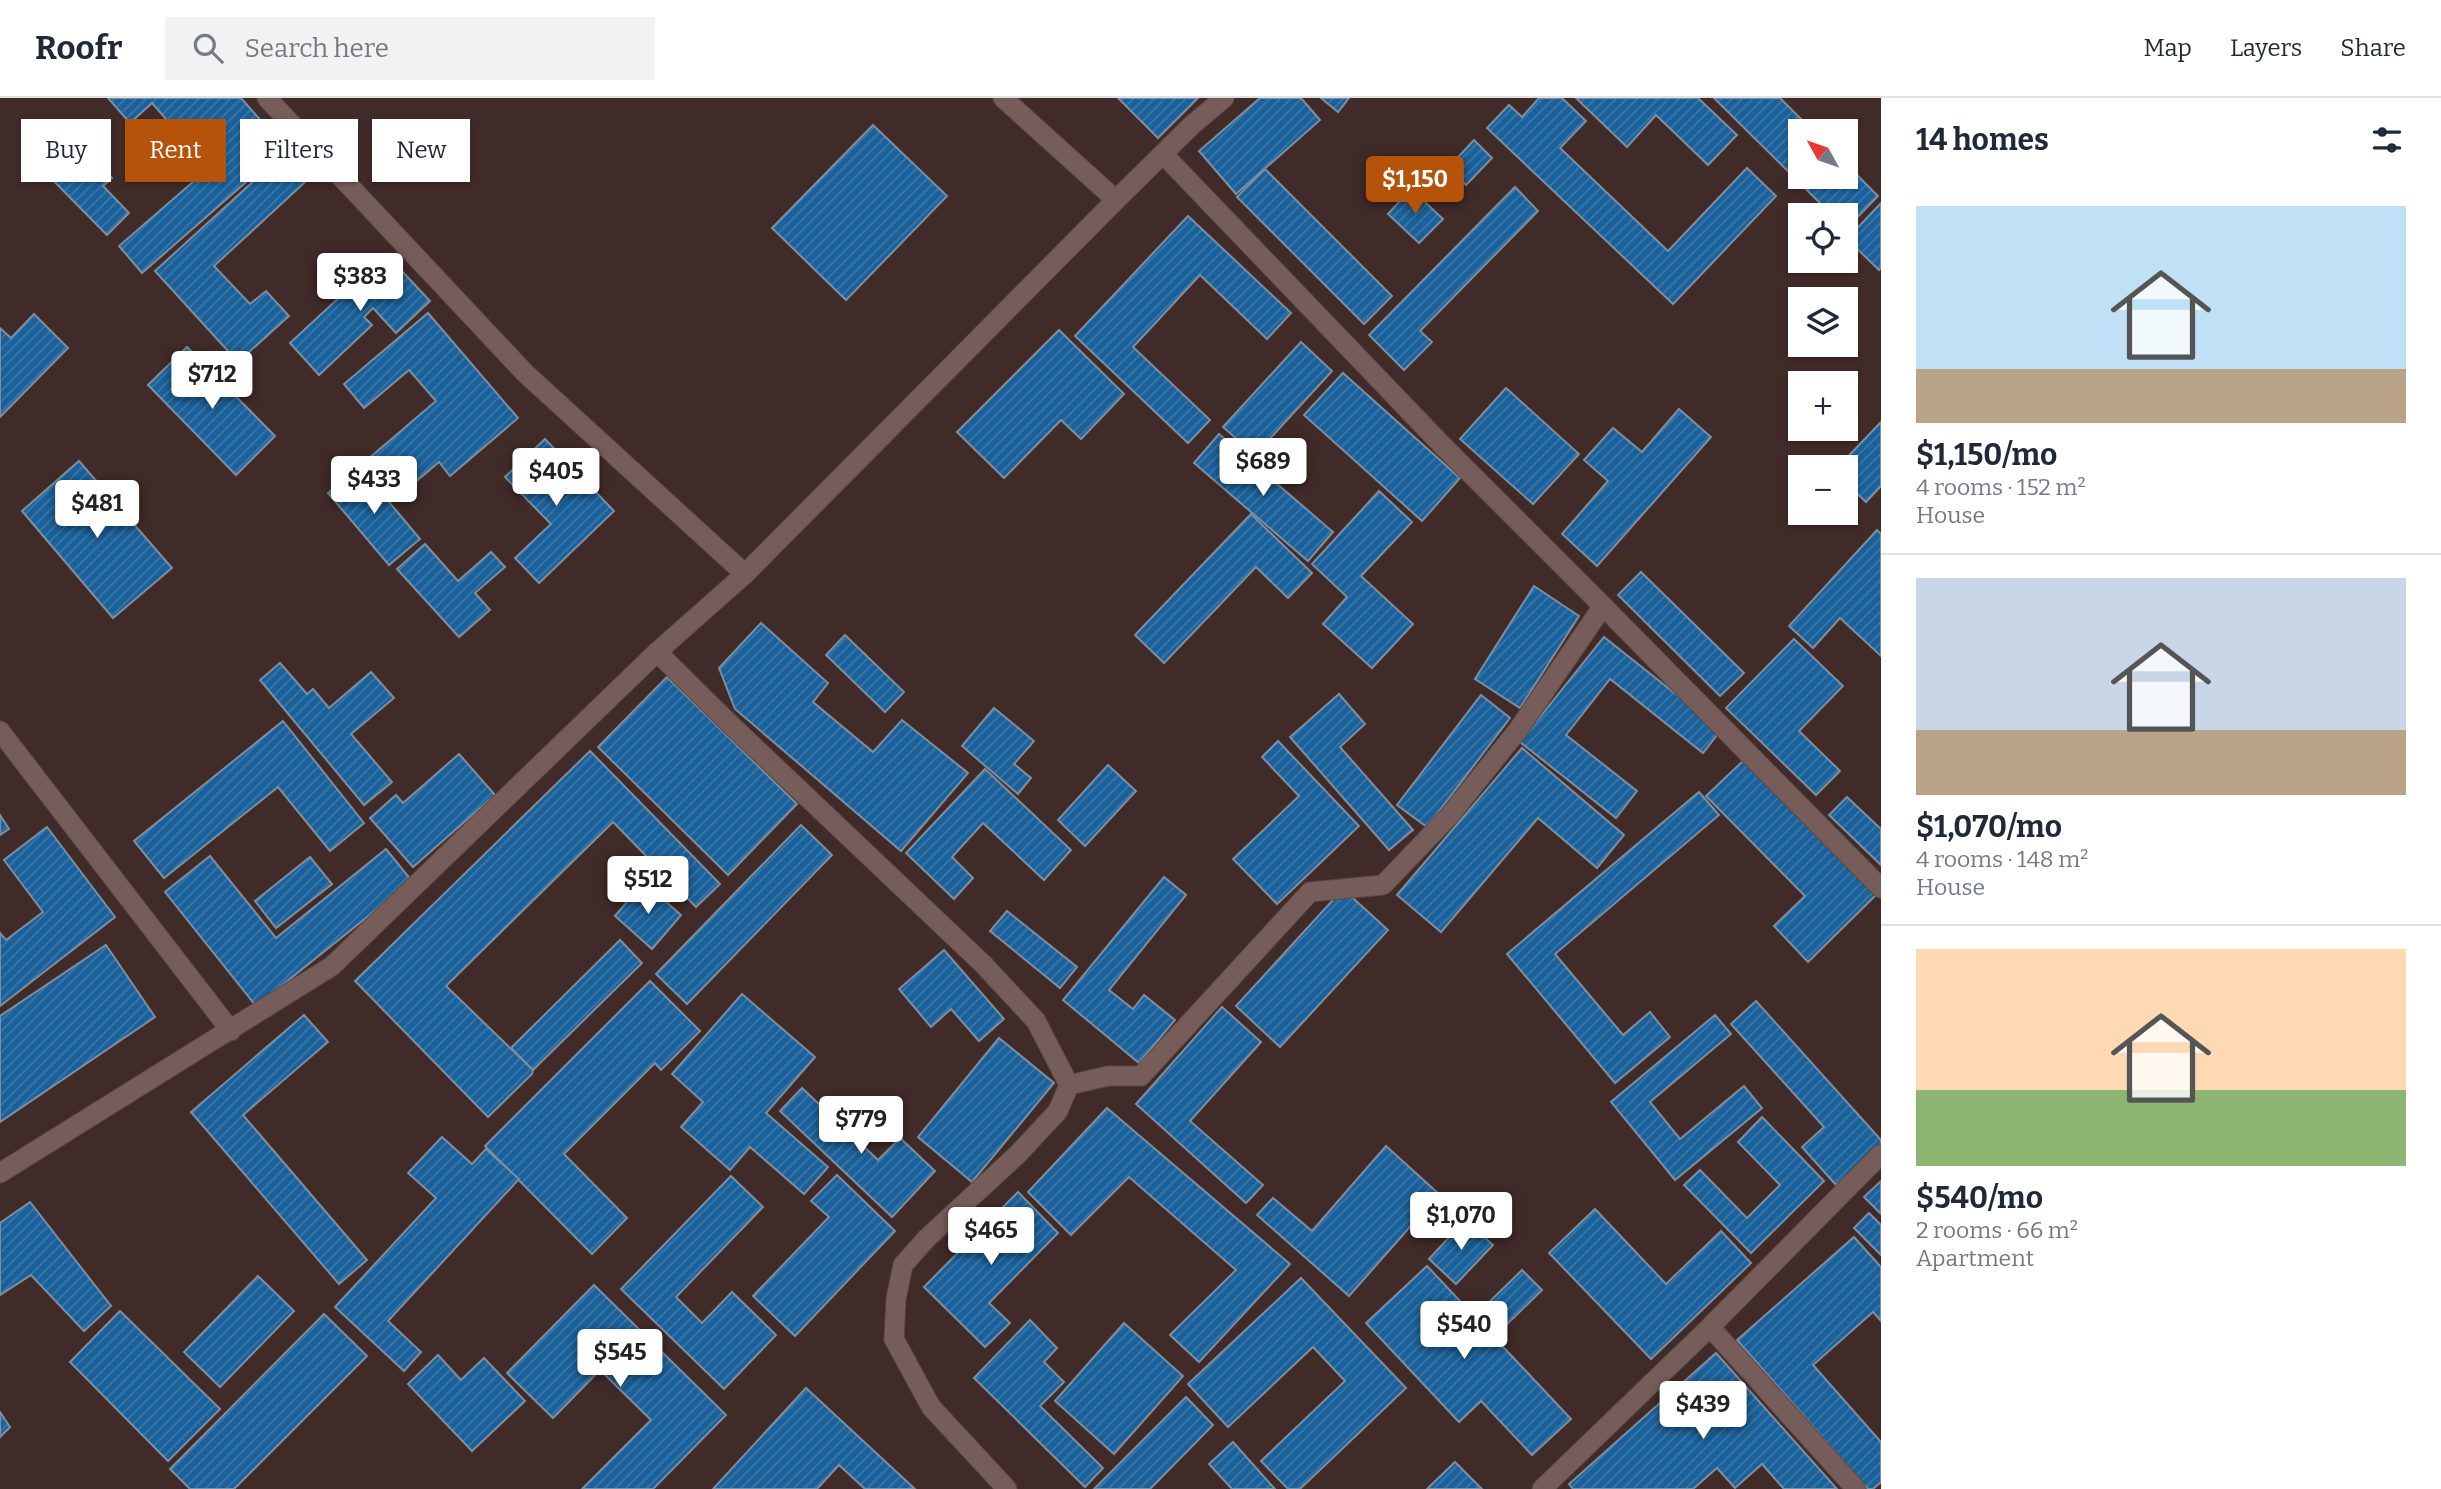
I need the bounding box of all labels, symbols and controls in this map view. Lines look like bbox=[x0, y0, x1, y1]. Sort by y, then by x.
search box bbox=[165, 17, 655, 80]
text: Roofr bbox=[35, 28, 123, 68]
icon: search bbox=[189, 29, 227, 67]
text: Search here bbox=[245, 33, 389, 64]
text: Map bbox=[2144, 34, 2192, 62]
text: Layers bbox=[2230, 34, 2302, 62]
text: Share bbox=[2340, 34, 2406, 62]
chip: Buy bbox=[21, 119, 111, 182]
chip: Rent bbox=[125, 119, 226, 182]
chip: Filters bbox=[240, 119, 358, 182]
chip: New bbox=[372, 119, 470, 182]
north arrow bbox=[1788, 119, 1858, 189]
map controls bbox=[1788, 119, 1858, 525]
icon: filters bbox=[2368, 121, 2406, 159]
text: 14 homes bbox=[1916, 122, 2049, 158]
pin: $1,150 bbox=[1358, 156, 1472, 216]
text: $1,150 bbox=[1382, 165, 1448, 193]
button: locate bbox=[1788, 203, 1858, 273]
icon: home bbox=[2098, 252, 2224, 378]
pin: $383 bbox=[319, 254, 401, 313]
text: $383 bbox=[333, 262, 387, 290]
button: layers bbox=[1788, 287, 1858, 357]
pin: $712 bbox=[171, 352, 253, 411]
text: $712 bbox=[187, 360, 237, 388]
button: + bbox=[1788, 371, 1858, 441]
text: $1,150/mo bbox=[1916, 437, 2057, 473]
pin: $689 bbox=[1222, 438, 1304, 498]
text: $689 bbox=[1236, 447, 1291, 475]
pin: $405 bbox=[515, 448, 597, 508]
button: − bbox=[1788, 455, 1858, 525]
pin: $433 bbox=[333, 456, 415, 516]
text: $405 bbox=[528, 457, 584, 485]
text: $433 bbox=[347, 465, 401, 493]
text: 4 rooms · 152 m² bbox=[1916, 473, 2086, 501]
pin: $481 bbox=[56, 480, 138, 540]
text: $481 bbox=[71, 489, 123, 517]
text: House bbox=[1916, 501, 1985, 529]
icon: home bbox=[2098, 624, 2224, 750]
text: $1,070/mo bbox=[1916, 809, 2062, 845]
text: 4 rooms · 148 m² bbox=[1916, 845, 2088, 873]
pin: $512 bbox=[607, 856, 689, 916]
text: $512 bbox=[623, 865, 673, 893]
text: House bbox=[1916, 873, 1985, 901]
icon: home bbox=[2098, 995, 2224, 1121]
pin: $779 bbox=[820, 1096, 902, 1156]
text: $779 bbox=[835, 1105, 887, 1133]
text: $540/mo bbox=[1916, 1180, 2043, 1216]
pin: $1,070 bbox=[1404, 1192, 1518, 1252]
text: $1,070 bbox=[1426, 1201, 1496, 1229]
pin: $465 bbox=[950, 1208, 1032, 1267]
text: $465 bbox=[964, 1216, 1018, 1244]
text: 2 rooms · 66 m² bbox=[1916, 1216, 2078, 1244]
text: Apartment bbox=[1916, 1244, 2034, 1272]
pin: $540 bbox=[1423, 1302, 1505, 1361]
text: $540 bbox=[1436, 1310, 1492, 1338]
pin: $545 bbox=[579, 1330, 661, 1389]
text: $545 bbox=[593, 1338, 647, 1366]
pin: $439 bbox=[1662, 1382, 1744, 1441]
text: $439 bbox=[1676, 1390, 1730, 1418]

